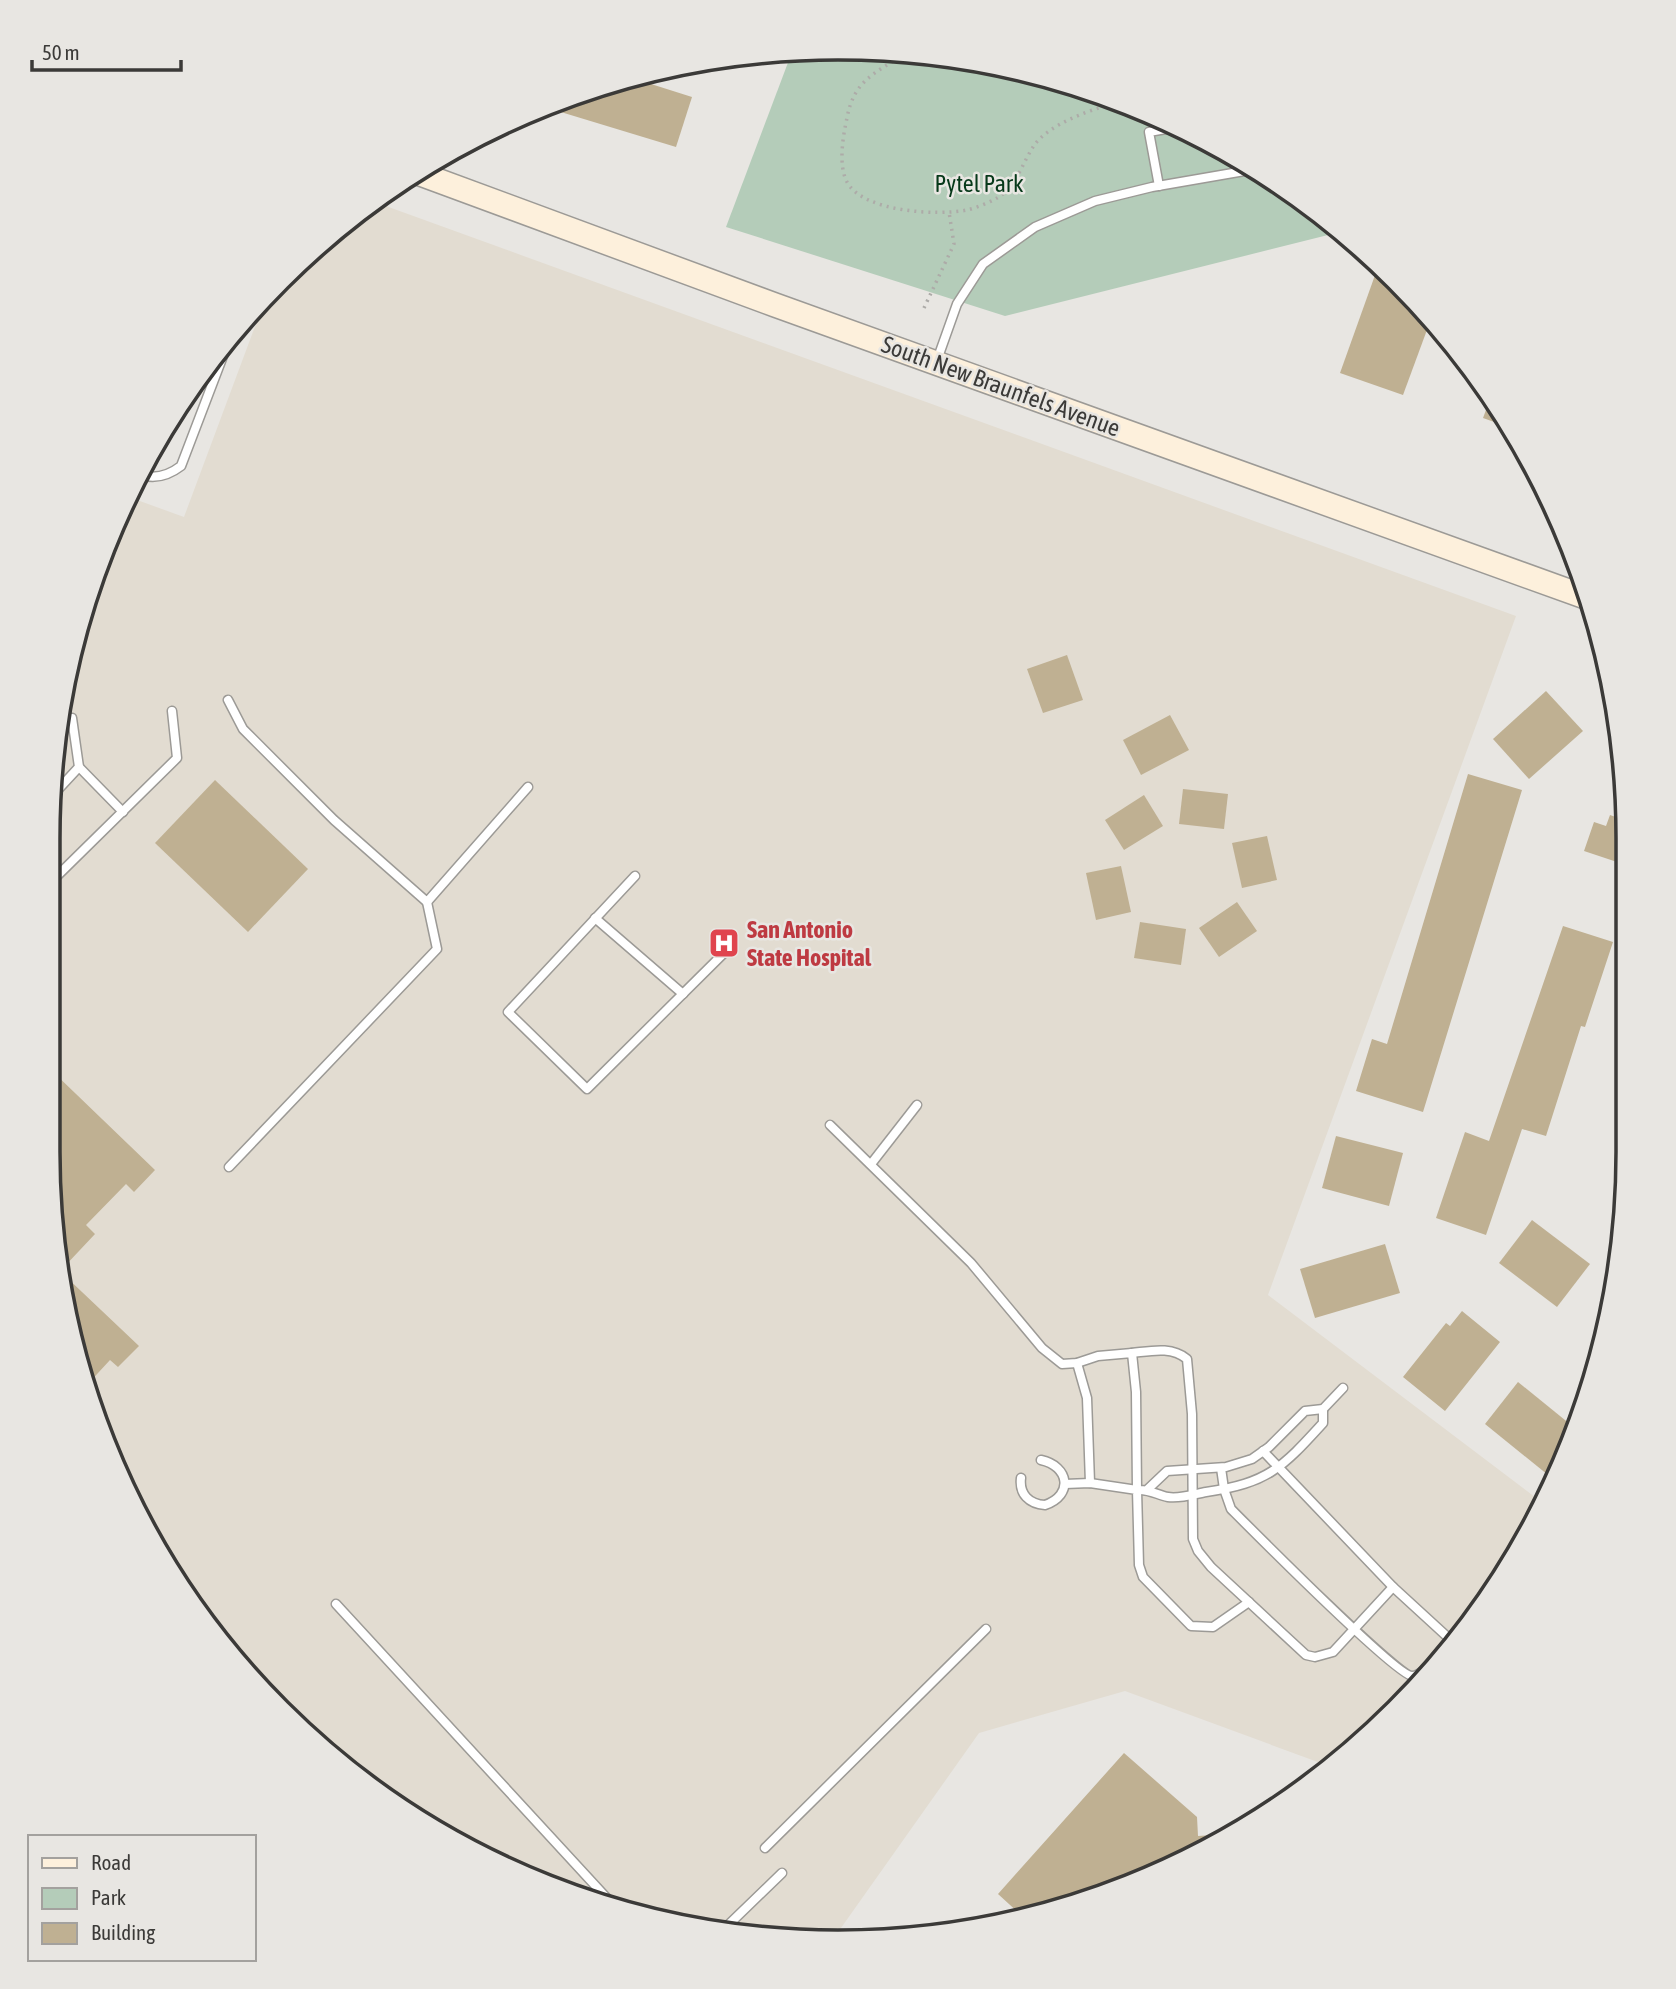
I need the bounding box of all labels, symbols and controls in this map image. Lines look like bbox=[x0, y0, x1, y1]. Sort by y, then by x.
scale bar bbox=[32, 28, 180, 72]
text: 50 m bbox=[42, 40, 80, 64]
park label: Pytel Park bbox=[935, 170, 1024, 197]
street label: South New Braunfels Avenue bbox=[878, 330, 1124, 442]
place label: San Antonio State Hospital bbox=[747, 916, 872, 971]
hospital icon: San Antonio State Hospital bbox=[707, 926, 741, 960]
legend bbox=[28, 1835, 256, 1961]
text: Road bbox=[91, 1850, 131, 1874]
text: Park bbox=[91, 1885, 126, 1909]
text: Building bbox=[91, 1920, 155, 1944]

